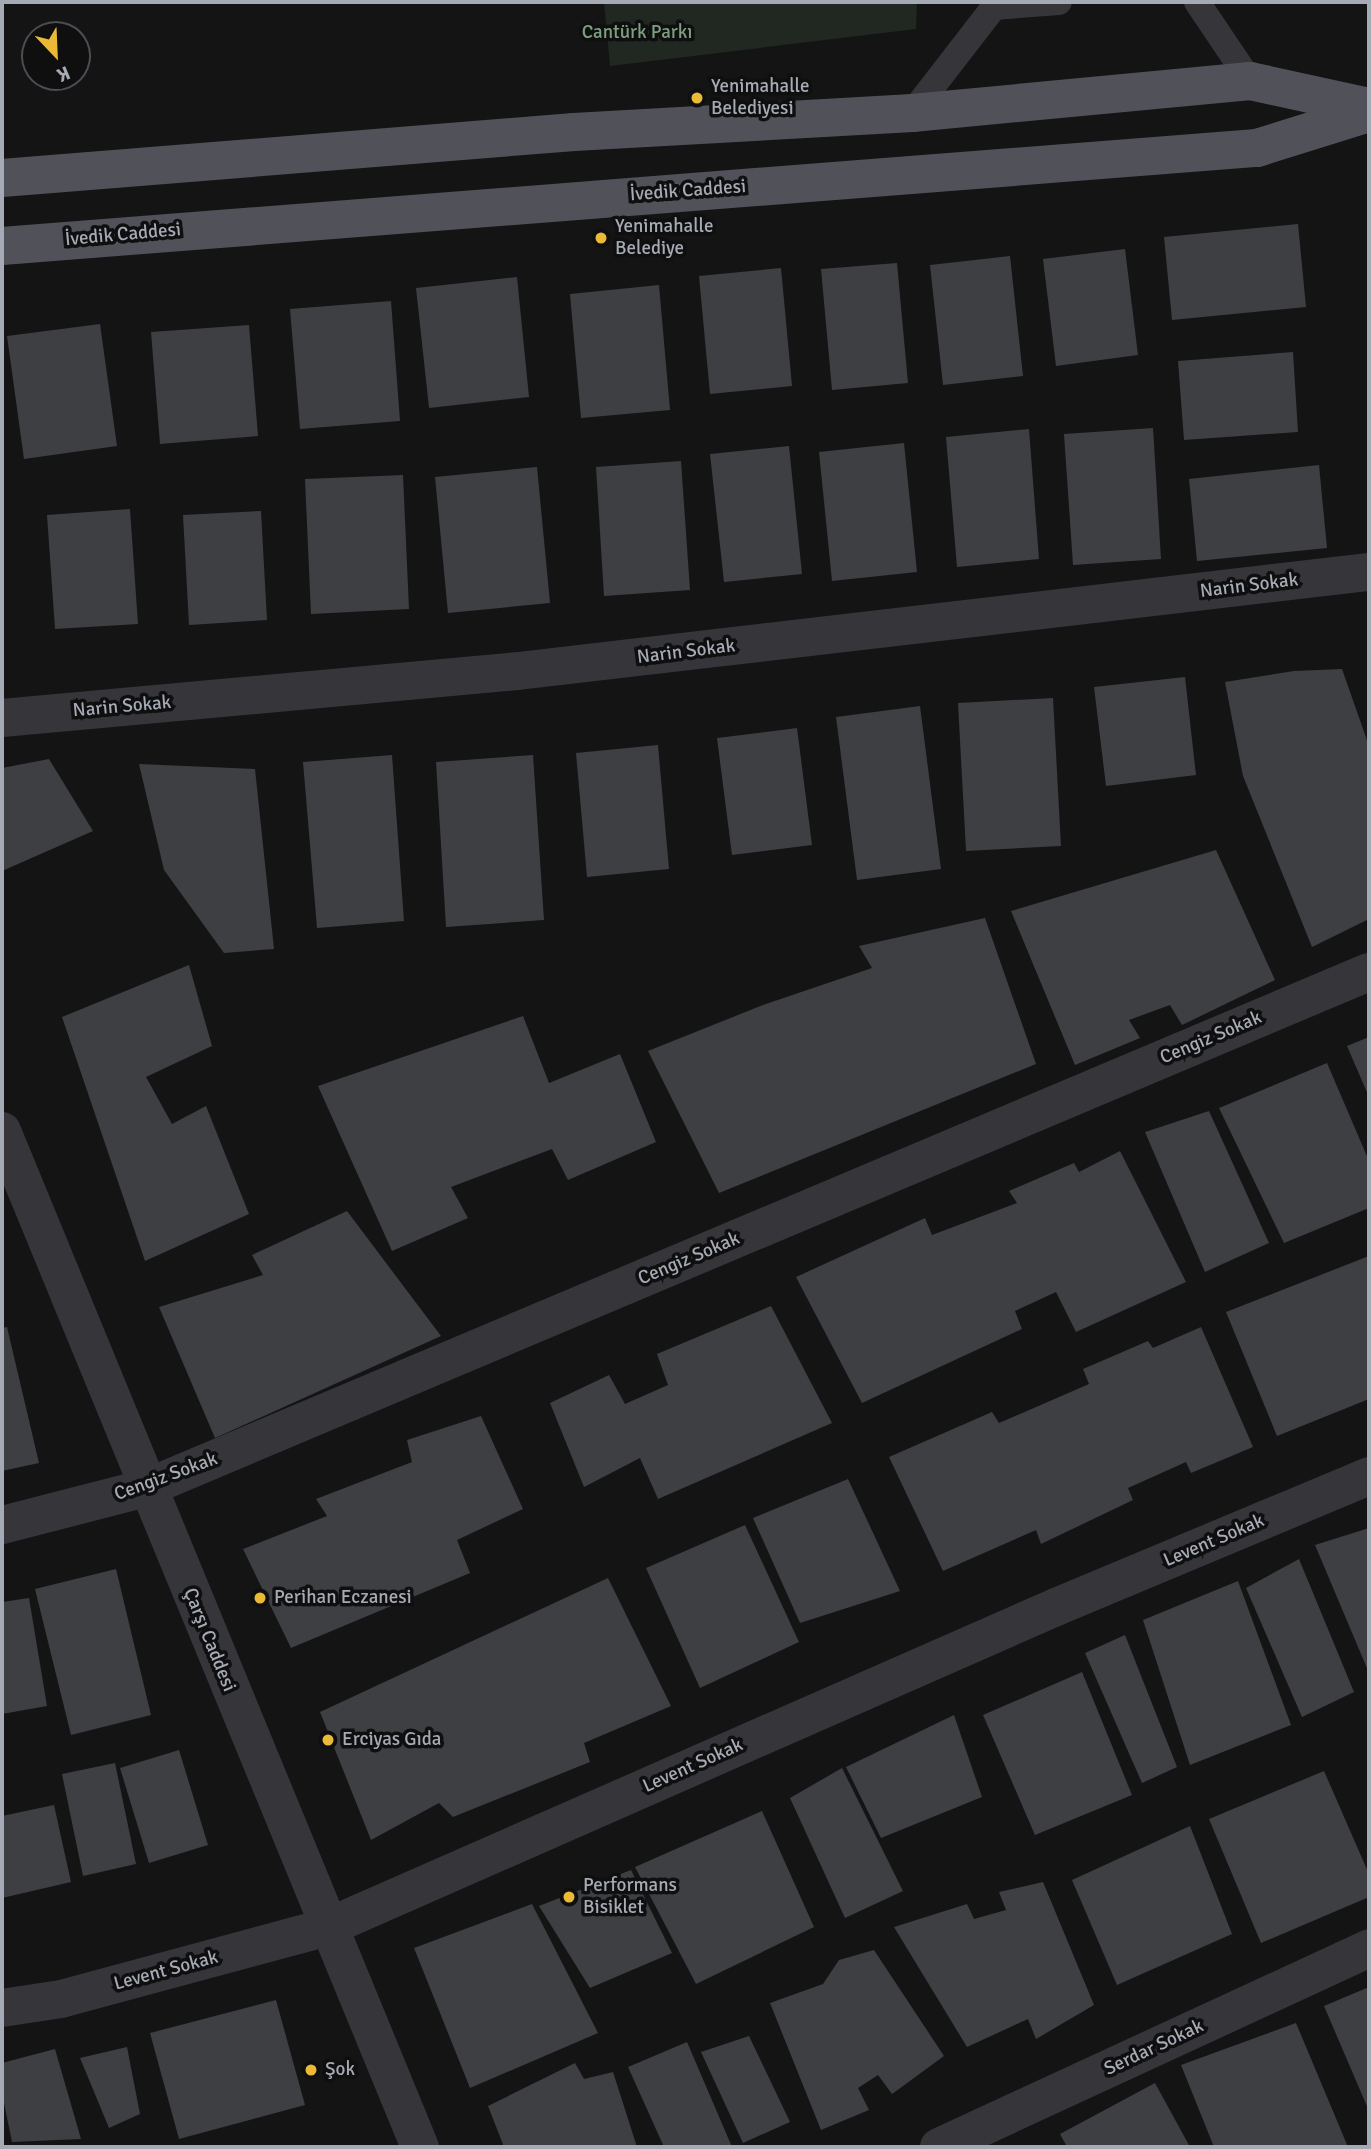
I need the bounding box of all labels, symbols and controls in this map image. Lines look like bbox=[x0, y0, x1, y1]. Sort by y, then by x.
north arrow bbox=[21, 21, 91, 91]
park label: Cantürk Parkı bbox=[582, 22, 692, 44]
text: K bbox=[53, 60, 74, 87]
place label: Yenimahalle Belediyesi bbox=[711, 76, 810, 120]
marker: Yenimahalle Belediyesi bbox=[689, 90, 705, 106]
street label: İvedik Caddesi bbox=[629, 176, 747, 206]
place label: Yenimahalle Belediye bbox=[615, 216, 714, 260]
street label: İvedik Caddesi bbox=[64, 219, 182, 251]
marker: Yenimahalle Belediye bbox=[593, 230, 609, 246]
street label: Narin Sokak bbox=[1199, 569, 1299, 603]
street label: Narin Sokak bbox=[636, 635, 736, 669]
street label: Narin Sokak bbox=[72, 691, 172, 723]
street label: Cengiz Sokak bbox=[1157, 1006, 1265, 1070]
street label: Cengiz Sokak bbox=[635, 1227, 743, 1291]
street label: Cengiz Sokak bbox=[111, 1448, 221, 1506]
street label: Levent Sokak bbox=[1160, 1510, 1268, 1572]
street label: Çarşı Caddesi bbox=[178, 1585, 240, 1695]
place label: Perihan Eczanesi bbox=[274, 1587, 412, 1609]
marker: Perihan Eczanesi bbox=[252, 1590, 268, 1606]
place label: Erciyas Gıda bbox=[342, 1729, 441, 1751]
marker: Erciyas Gıda bbox=[320, 1732, 336, 1748]
street label: Levent Sokak bbox=[640, 1734, 746, 1798]
place label: Performans Bisiklet bbox=[583, 1875, 677, 1919]
marker: Performans Bisiklet bbox=[561, 1889, 577, 1905]
street label: Levent Sokak bbox=[111, 1946, 221, 1996]
street label: Serdar Sokak bbox=[1101, 2015, 1207, 2081]
place label: Şok bbox=[325, 2059, 355, 2081]
marker: Şok bbox=[303, 2062, 319, 2078]

